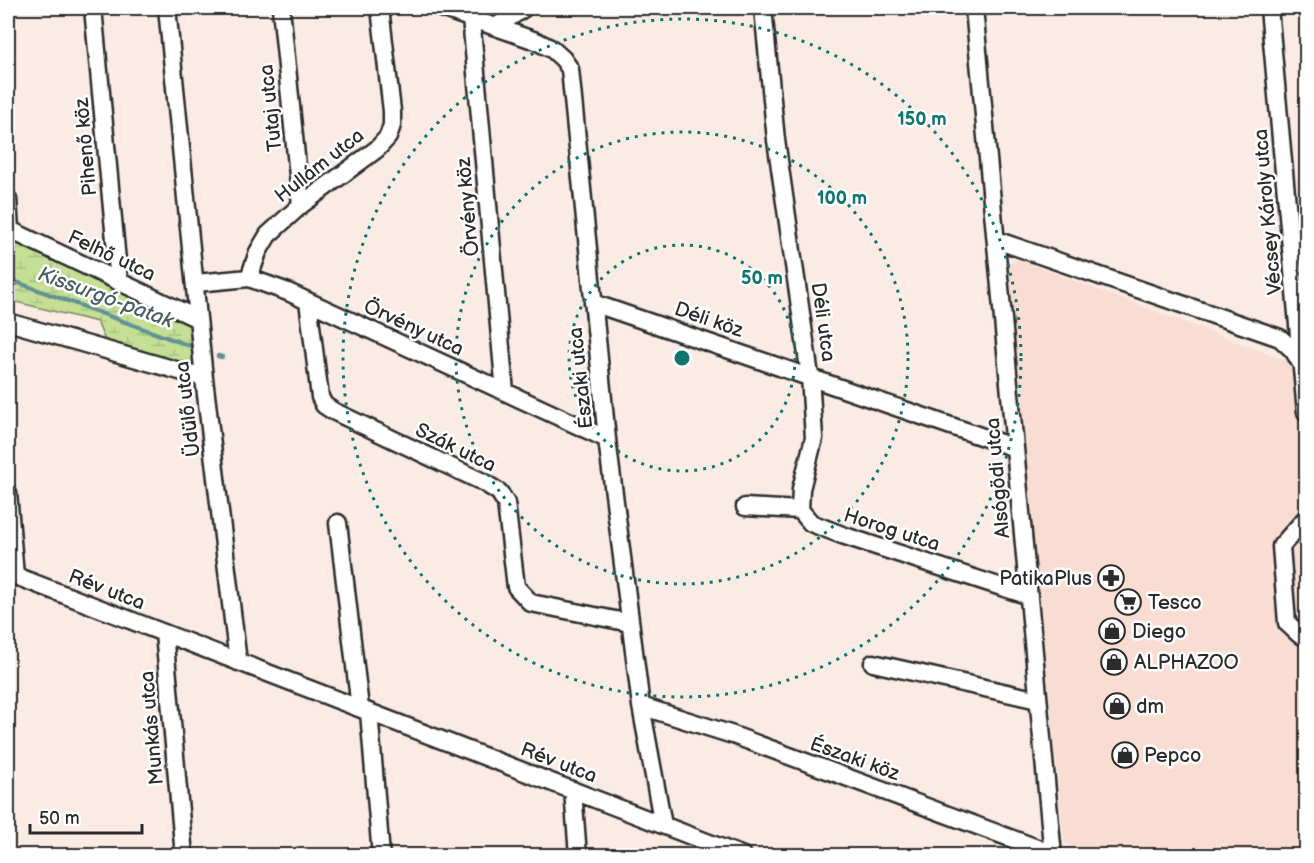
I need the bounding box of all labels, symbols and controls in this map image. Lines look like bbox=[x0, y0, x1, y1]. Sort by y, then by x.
street label: Tutaj utca bbox=[254, 63, 287, 153]
street label: Pihenő köz bbox=[70, 97, 102, 197]
text: 150 m bbox=[897, 109, 947, 130]
street label: Hullám utca bbox=[270, 124, 369, 208]
street label: Vécsey Károly utca bbox=[1249, 128, 1287, 296]
street label: Örvény köz bbox=[451, 156, 484, 257]
text: 100 m bbox=[817, 188, 867, 209]
street label: Felhő utca bbox=[64, 225, 159, 287]
water label: Kissurgó-patak bbox=[35, 261, 178, 334]
text: 50 m bbox=[741, 268, 783, 289]
street label: Déli utca bbox=[806, 281, 840, 363]
street label: Örvény utca bbox=[360, 293, 468, 362]
street label: Déli köz bbox=[671, 297, 747, 343]
street label: Északi utca bbox=[563, 326, 598, 430]
centre of rings bbox=[672, 348, 692, 368]
street label: Üdülő utca bbox=[169, 360, 206, 458]
street label: Alsógödi utca bbox=[981, 417, 1015, 539]
street label: Szák utca bbox=[411, 418, 500, 478]
street label: Horog utca bbox=[841, 503, 943, 557]
pharmacy icon: PatikaPlus bbox=[1096, 563, 1126, 593]
street label: Rév utca bbox=[65, 564, 148, 615]
place label: PatikaPlus bbox=[999, 567, 1092, 591]
supermarket icon: Tesco bbox=[1113, 587, 1143, 617]
place label: Tesco bbox=[1148, 591, 1202, 615]
shop icon: Diego bbox=[1097, 616, 1127, 646]
place label: Diego bbox=[1132, 620, 1186, 644]
shop icon: ALPHAZOO bbox=[1099, 647, 1129, 677]
place label: ALPHAZOO bbox=[1134, 651, 1239, 675]
street label: Munkás utca bbox=[135, 670, 169, 786]
shop icon: dm bbox=[1102, 691, 1132, 721]
place label: dm bbox=[1136, 695, 1164, 719]
street label: Északi köz bbox=[807, 731, 903, 786]
street label: Rév utca bbox=[517, 737, 600, 788]
shop icon: Pepco bbox=[1110, 740, 1140, 770]
place label: Pepco bbox=[1144, 744, 1201, 768]
scale bar bbox=[30, 797, 142, 835]
text: 50 m bbox=[39, 808, 80, 829]

